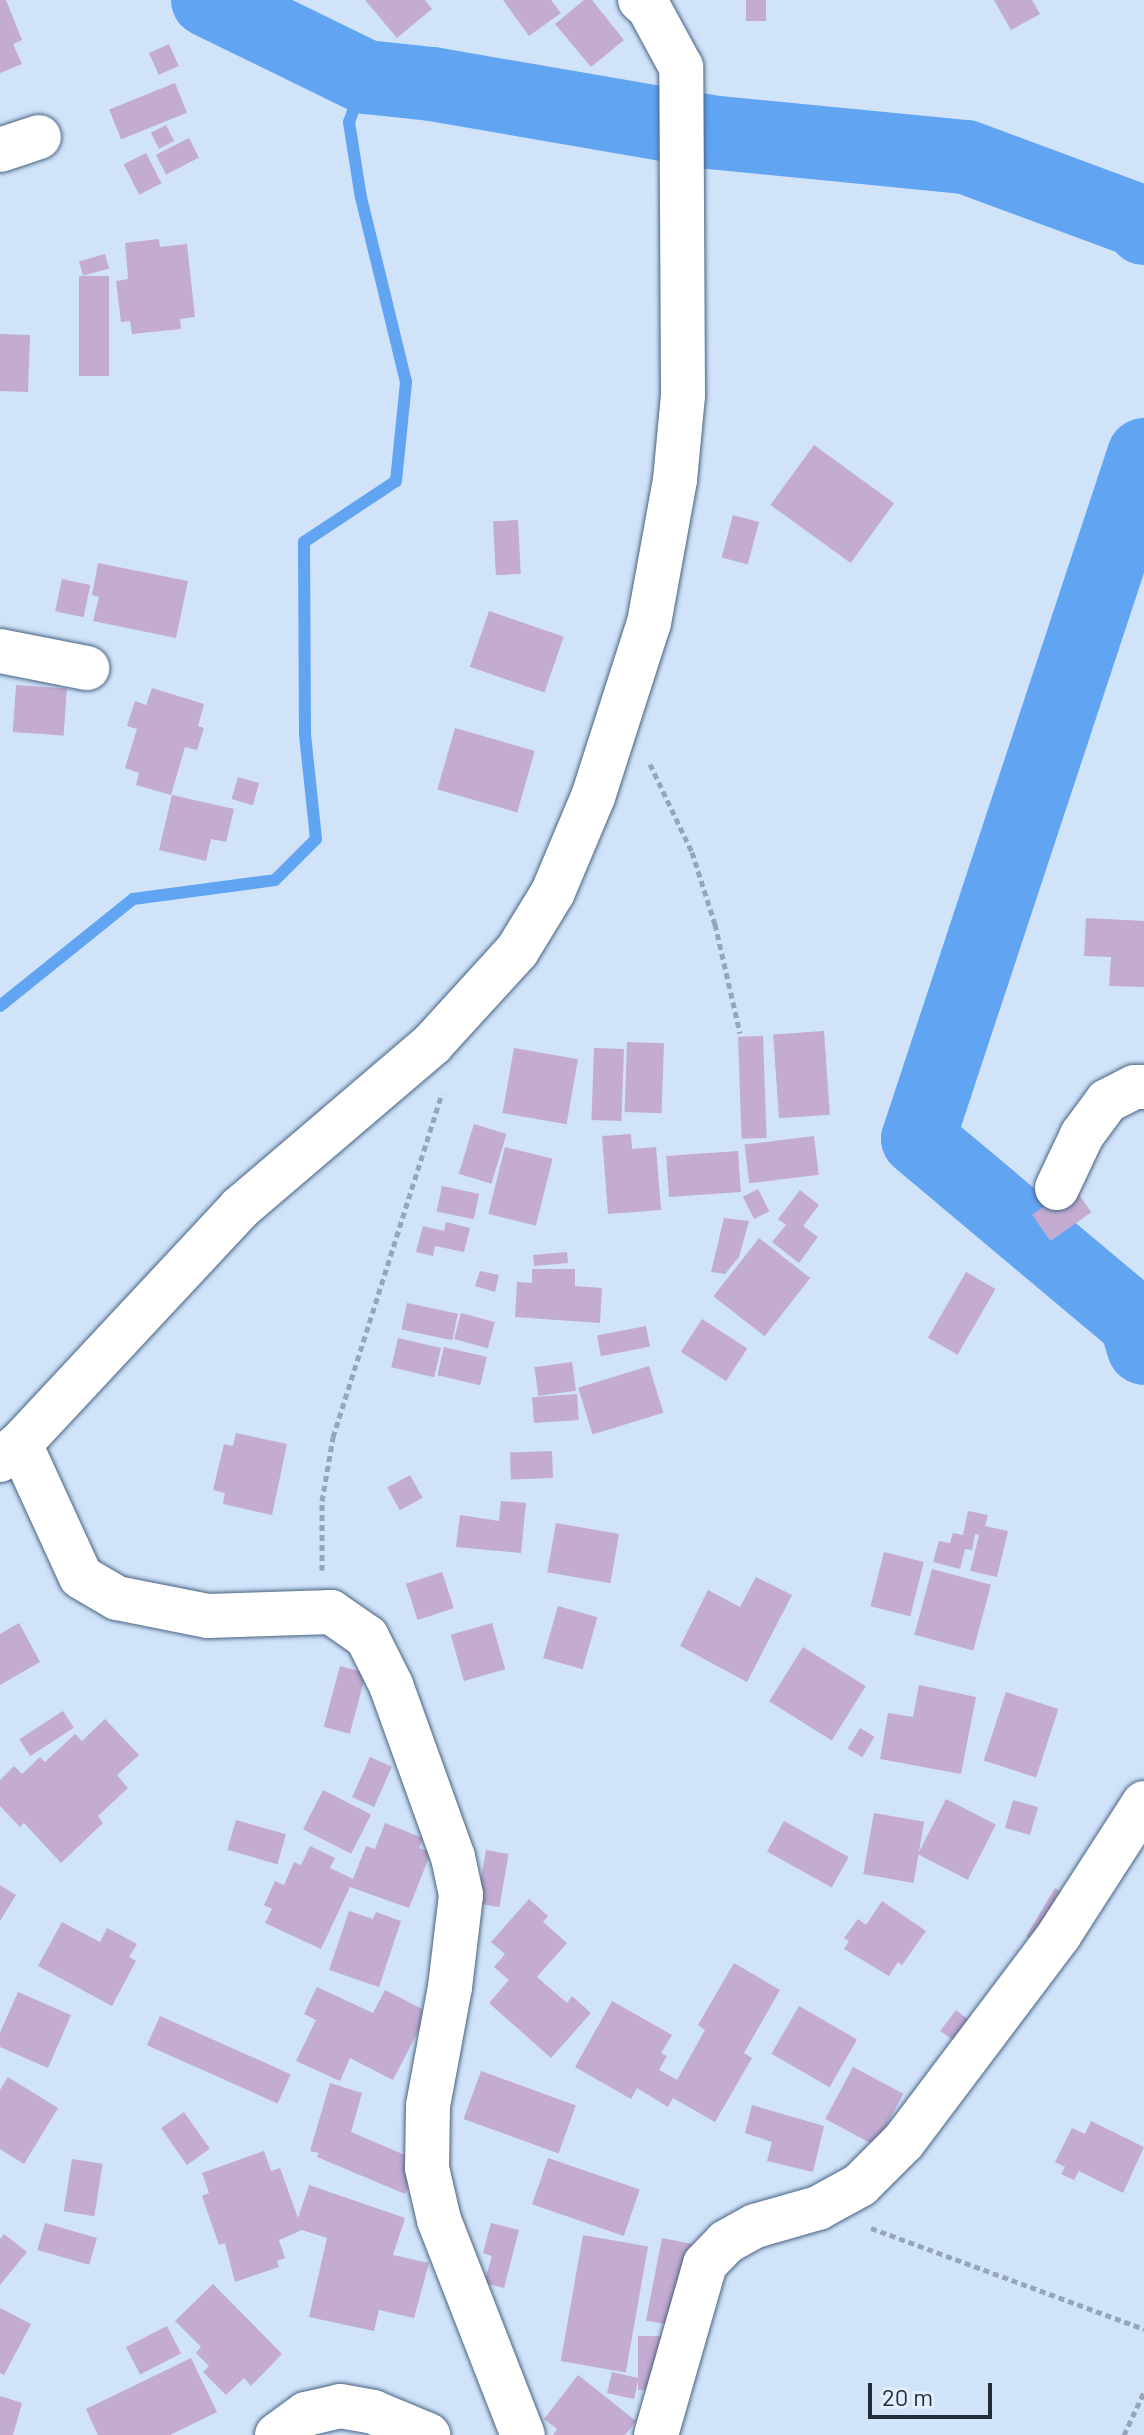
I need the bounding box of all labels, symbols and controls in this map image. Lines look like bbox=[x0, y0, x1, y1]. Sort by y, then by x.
scale bar bbox=[872, 2367, 996, 2417]
text: 20 m bbox=[882, 2382, 933, 2411]

